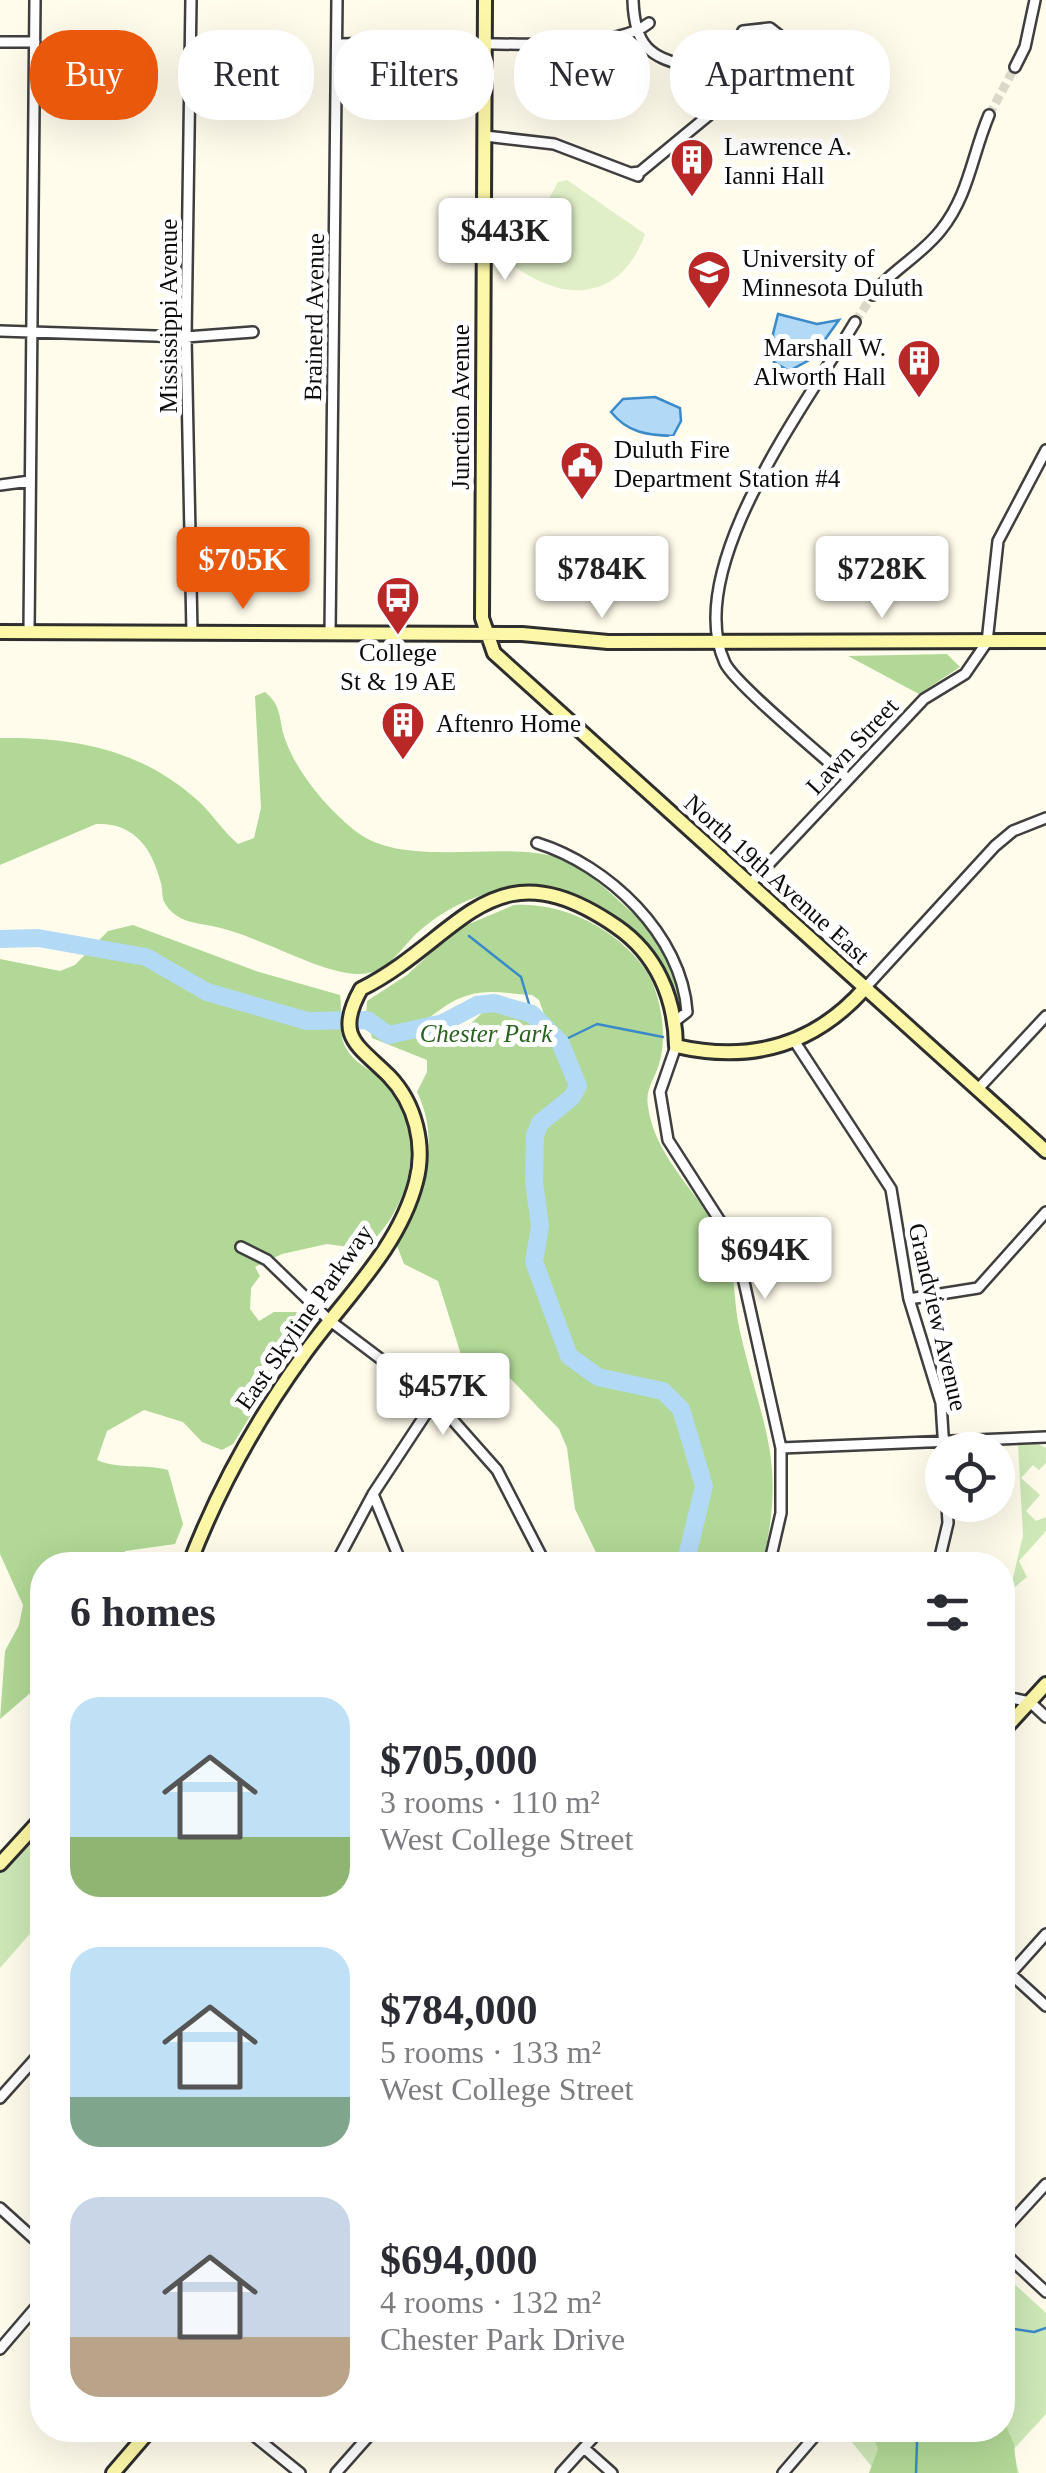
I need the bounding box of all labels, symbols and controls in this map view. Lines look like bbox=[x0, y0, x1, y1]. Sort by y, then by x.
chip: Buy bbox=[30, 30, 158, 120]
chip: Rent bbox=[178, 30, 314, 120]
chip: Filters bbox=[334, 30, 494, 120]
chip: New bbox=[514, 30, 650, 120]
chip: Apartment bbox=[670, 30, 890, 120]
place label: Lawrence A. Ianni Hall bbox=[724, 133, 852, 189]
building icon: Lawrence A. Ianni Hall bbox=[669, 137, 715, 198]
pin: $443K bbox=[435, 198, 575, 283]
text: $443K bbox=[461, 212, 549, 248]
street label: Mississippi Avenue bbox=[155, 219, 182, 413]
street label: Brainerd Avenue bbox=[299, 233, 329, 401]
place label: University of Minnesota Duluth bbox=[742, 245, 924, 301]
school or university icon: University of Minnesota Duluth bbox=[686, 249, 732, 310]
street label: Junction Avenue bbox=[447, 324, 474, 490]
place label: Marshall W. Alworth Hall bbox=[753, 334, 886, 390]
building icon: Marshall W. Alworth Hall bbox=[896, 338, 942, 399]
place label: Duluth Fire Department Station #4 bbox=[614, 436, 841, 492]
public building icon: Duluth Fire Department Station #4 bbox=[559, 440, 605, 501]
pin: $705K bbox=[173, 527, 313, 612]
pin: $784K bbox=[532, 536, 672, 621]
pin: $728K bbox=[812, 536, 952, 621]
text: $705K bbox=[199, 541, 287, 577]
text: $784K bbox=[558, 550, 646, 586]
text: $728K bbox=[838, 550, 926, 586]
bus stop icon: College St & 19 AE bbox=[375, 575, 421, 636]
place label: College St & 19 AE bbox=[340, 639, 456, 695]
street label: Lawn Street bbox=[801, 692, 903, 800]
building icon: Aftenro Home bbox=[380, 700, 426, 761]
place label: Aftenro Home bbox=[436, 710, 581, 737]
street label: North 19th Avenue East bbox=[679, 789, 875, 969]
park label: Chester Park bbox=[420, 1020, 553, 1047]
pin: $694K bbox=[695, 1217, 835, 1302]
street label: East Skyline Parkway bbox=[230, 1219, 378, 1415]
street label: Grandview Avenue bbox=[903, 1220, 973, 1414]
text: $694K bbox=[721, 1231, 809, 1267]
pin: $457K bbox=[373, 1353, 513, 1438]
text: $457K bbox=[399, 1367, 487, 1403]
map controls bbox=[925, 1432, 1015, 1522]
button: locate bbox=[925, 1432, 1015, 1522]
icon: filters bbox=[920, 1585, 975, 1640]
text: 6 homes bbox=[70, 1589, 216, 1635]
icon: home bbox=[150, 1737, 270, 1857]
text: $705,000 bbox=[380, 1737, 538, 1783]
text: 3 rooms · 110 m² bbox=[380, 1784, 600, 1820]
text: West College Street bbox=[380, 1821, 633, 1857]
icon: home bbox=[150, 1987, 270, 2107]
text: $784,000 bbox=[380, 1987, 538, 2033]
text: 5 rooms · 133 m² bbox=[380, 2034, 601, 2070]
text: West College Street bbox=[380, 2071, 633, 2107]
icon: home bbox=[150, 2237, 270, 2357]
text: $694,000 bbox=[380, 2237, 538, 2283]
text: 4 rooms · 132 m² bbox=[380, 2284, 601, 2320]
text: Chester Park Drive bbox=[380, 2321, 625, 2357]

